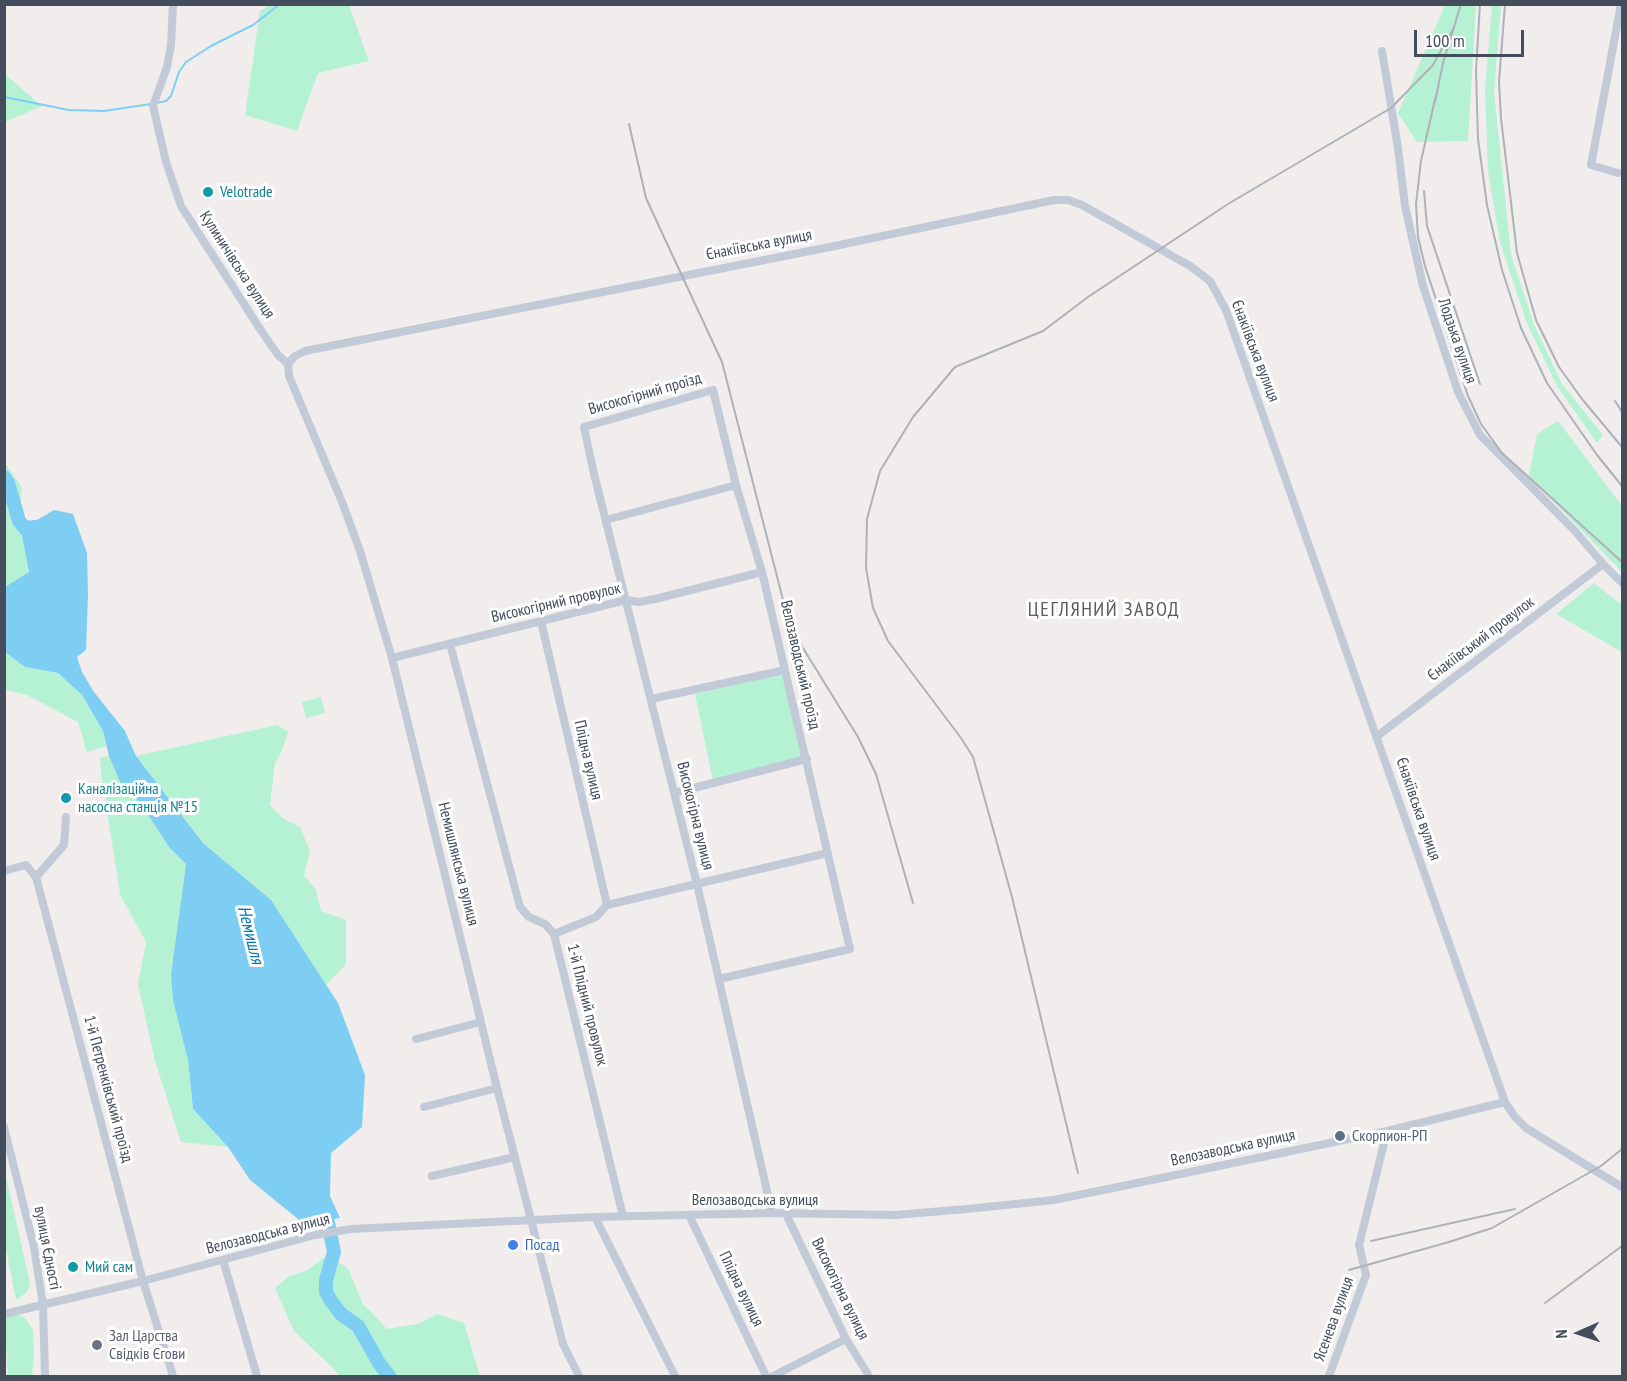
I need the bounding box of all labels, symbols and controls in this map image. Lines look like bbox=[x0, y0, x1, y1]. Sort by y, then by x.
scale bar bbox=[1417, 18, 1526, 56]
text: 100 m bbox=[1425, 29, 1465, 52]
place label: Velotrade bbox=[220, 182, 273, 202]
marker: Velotrade bbox=[201, 185, 215, 199]
street label: Кулиничівська вулиця bbox=[195, 208, 279, 322]
street label: Єнакіївська вулиця bbox=[704, 225, 814, 265]
street label: Лодзька вулиця bbox=[1433, 296, 1481, 386]
street label: Єнакіївська вулиця bbox=[1227, 297, 1283, 405]
street label: Високогірний проїзд bbox=[586, 369, 704, 419]
street label: Високогірний провулок bbox=[490, 579, 622, 627]
street label: Єнакіївський провулок bbox=[1424, 593, 1538, 685]
street label: Велозаводський проїзд bbox=[776, 598, 824, 732]
district label: ЦЕГЛЯНИЙ ЗАВОД bbox=[1028, 598, 1180, 622]
street label: Плідна вулиця bbox=[570, 718, 606, 802]
street label: Єнакіївська вулиця bbox=[1391, 755, 1445, 863]
street label: Високогірна вулиця bbox=[672, 760, 718, 872]
place label: Каналізаційна насосна станція №15 bbox=[78, 779, 198, 817]
marker: Каналізаційна насосна станція №15 bbox=[59, 791, 73, 805]
street label: Немишлянська вулиця bbox=[433, 800, 483, 928]
water label: Немишля bbox=[232, 904, 268, 966]
street label: 1-й Плідний провулок bbox=[563, 942, 611, 1068]
street label: 1-й Петренківський проїзд bbox=[79, 1013, 137, 1165]
street label: Велозаводська вулиця bbox=[1169, 1125, 1297, 1171]
place label: Скорпион-РП bbox=[1352, 1126, 1427, 1146]
marker: Скорпион-РП bbox=[1333, 1129, 1347, 1143]
street label: Велозаводська вулиця bbox=[692, 1190, 818, 1210]
street label: вулиця Єдності bbox=[29, 1204, 65, 1292]
street label: Велозаводська вулиця bbox=[204, 1209, 332, 1259]
place label: Посад bbox=[525, 1235, 559, 1255]
street label: Високогірна вулиця bbox=[807, 1235, 873, 1343]
marker: Посад bbox=[506, 1238, 520, 1252]
street label: Плідна вулиця bbox=[715, 1248, 767, 1330]
place label: Мий сам bbox=[85, 1257, 133, 1277]
marker: Мий сам bbox=[66, 1260, 80, 1274]
street label: Ясенева вулиця bbox=[1310, 1274, 1358, 1364]
north arrow bbox=[1549, 1303, 1609, 1363]
place label: Зал Царства Свідків Єгови bbox=[109, 1326, 185, 1364]
text: N bbox=[1551, 1329, 1571, 1339]
marker: Зал Царства Свідків Єгови bbox=[90, 1338, 104, 1352]

